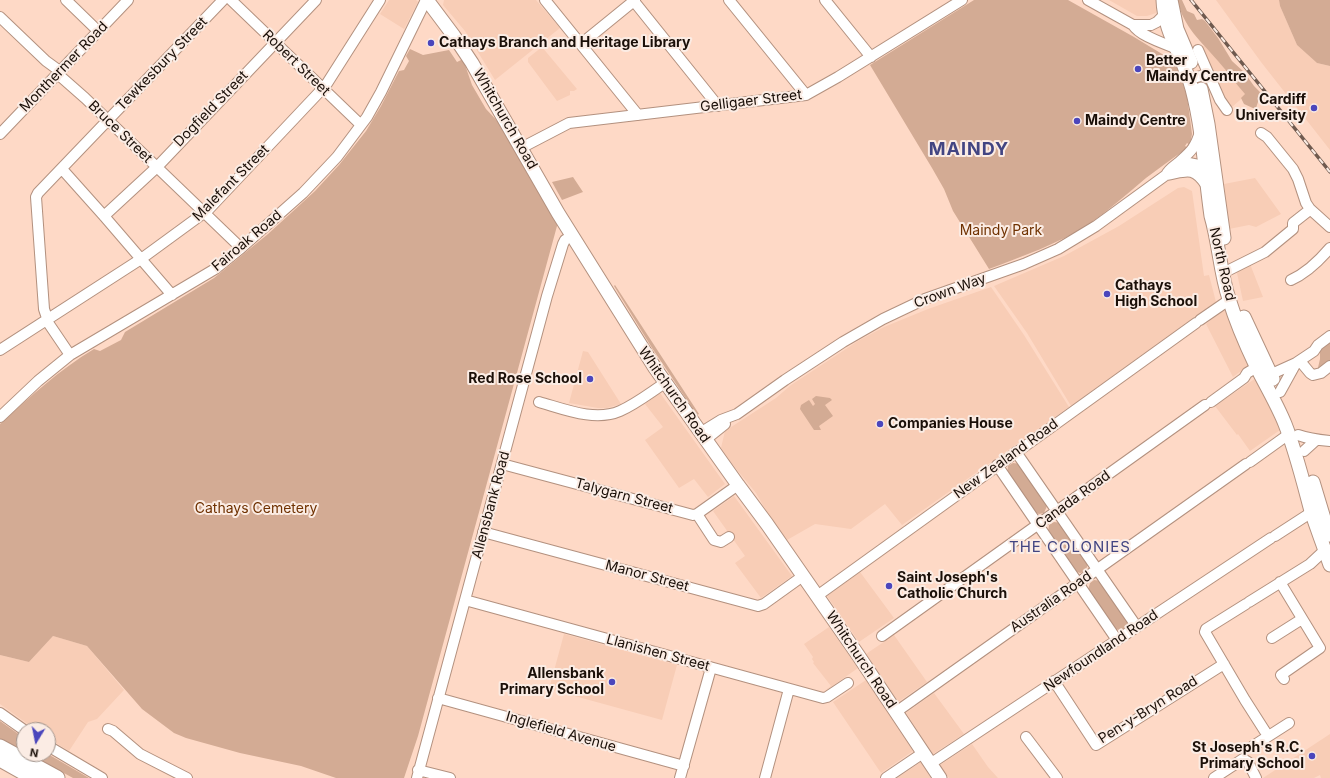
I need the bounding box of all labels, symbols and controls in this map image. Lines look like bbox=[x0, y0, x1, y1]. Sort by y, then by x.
street label: Tewkesbury Street bbox=[113, 14, 211, 114]
street label: Monthermer Road bbox=[17, 18, 111, 116]
street label: Robert Street bbox=[259, 27, 333, 99]
place label: Cathays Branch and Heritage Library bbox=[439, 35, 690, 51]
marker: Cathays Branch and Heritage Library bbox=[426, 38, 436, 48]
place label: Better Maindy Centre bbox=[1146, 53, 1247, 86]
marker: Better Maindy Centre bbox=[1133, 64, 1143, 74]
street label: Whitchurch Road bbox=[469, 66, 541, 172]
street label: Dogfield Street bbox=[170, 67, 252, 151]
street label: Gelligaer Street bbox=[699, 86, 803, 116]
place label: Cardiff University bbox=[1236, 92, 1306, 124]
street label: Bruce Street bbox=[85, 97, 155, 167]
marker: Cardiff University bbox=[1309, 103, 1319, 113]
place label: Maindy Centre bbox=[1085, 113, 1186, 129]
marker: Maindy Centre bbox=[1072, 116, 1082, 126]
district label: MAINDY bbox=[929, 139, 1009, 161]
street label: Malefant Street bbox=[189, 141, 273, 225]
street label: Fairoak Road bbox=[209, 207, 285, 275]
park label: Maindy Park bbox=[960, 223, 1042, 239]
street label: North Road bbox=[1205, 226, 1239, 302]
street label: Crown Way bbox=[912, 270, 988, 312]
place label: Cathays High School bbox=[1115, 278, 1197, 310]
marker: Cathays High School bbox=[1102, 289, 1112, 299]
street label: Whitchurch Road bbox=[635, 344, 713, 446]
place label: Red Rose School bbox=[468, 371, 582, 387]
marker: Red Rose School bbox=[585, 374, 595, 384]
place label: Companies House bbox=[888, 416, 1013, 432]
street label: New Zealand Road bbox=[951, 416, 1061, 502]
marker: Companies House bbox=[875, 419, 885, 429]
street label: Allensbank Road bbox=[469, 449, 513, 561]
street label: Canada Road bbox=[1032, 467, 1114, 533]
street label: Talygarn Street bbox=[573, 475, 675, 517]
park label: Cathays Cemetery bbox=[195, 501, 317, 517]
district label: THE COLONIES bbox=[1009, 538, 1131, 556]
street label: Manor Street bbox=[603, 557, 691, 595]
street label: Australia Road bbox=[1007, 568, 1095, 636]
place label: Saint Joseph's Catholic Church bbox=[897, 570, 1007, 602]
marker: Saint Joseph's Catholic Church bbox=[884, 581, 894, 591]
street label: Newfoundland Road bbox=[1041, 607, 1161, 695]
street label: Whitchurch Road bbox=[822, 608, 900, 712]
street label: Llanishen Street bbox=[604, 631, 712, 675]
place label: Allensbank Primary School bbox=[500, 666, 604, 698]
street label: Pen-y-Bryn Road bbox=[1095, 673, 1201, 747]
marker: Allensbank Primary School bbox=[607, 677, 617, 687]
street label: Inglefield Avenue bbox=[504, 708, 618, 756]
north arrow bbox=[16, 722, 56, 762]
place label: St Joseph's R.C. Primary School bbox=[1192, 740, 1304, 772]
text: N bbox=[29, 745, 39, 760]
marker: St Joseph's R.C. Primary School bbox=[1307, 751, 1317, 761]

